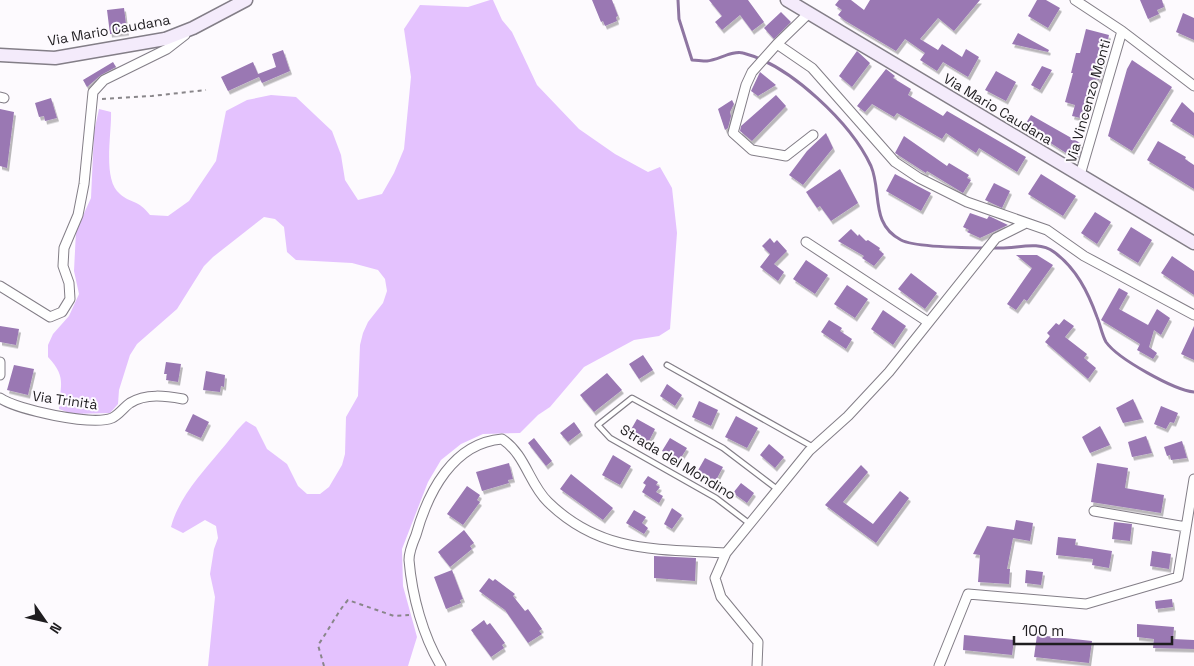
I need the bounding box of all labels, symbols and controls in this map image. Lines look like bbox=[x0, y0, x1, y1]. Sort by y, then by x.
street label: Via Mario Caudana bbox=[46, 10, 172, 50]
street label: Via Vincenzo Monti bbox=[1062, 37, 1114, 165]
street label: Via Mario Caudana bbox=[940, 69, 1056, 149]
street label: Via Trinità bbox=[31, 387, 99, 413]
street label: Strada del Mondino bbox=[617, 420, 739, 504]
north arrow bbox=[20, 596, 70, 646]
scale bar bbox=[1014, 614, 1172, 646]
text: N bbox=[46, 619, 66, 637]
text: 100 m bbox=[1022, 621, 1064, 640]

